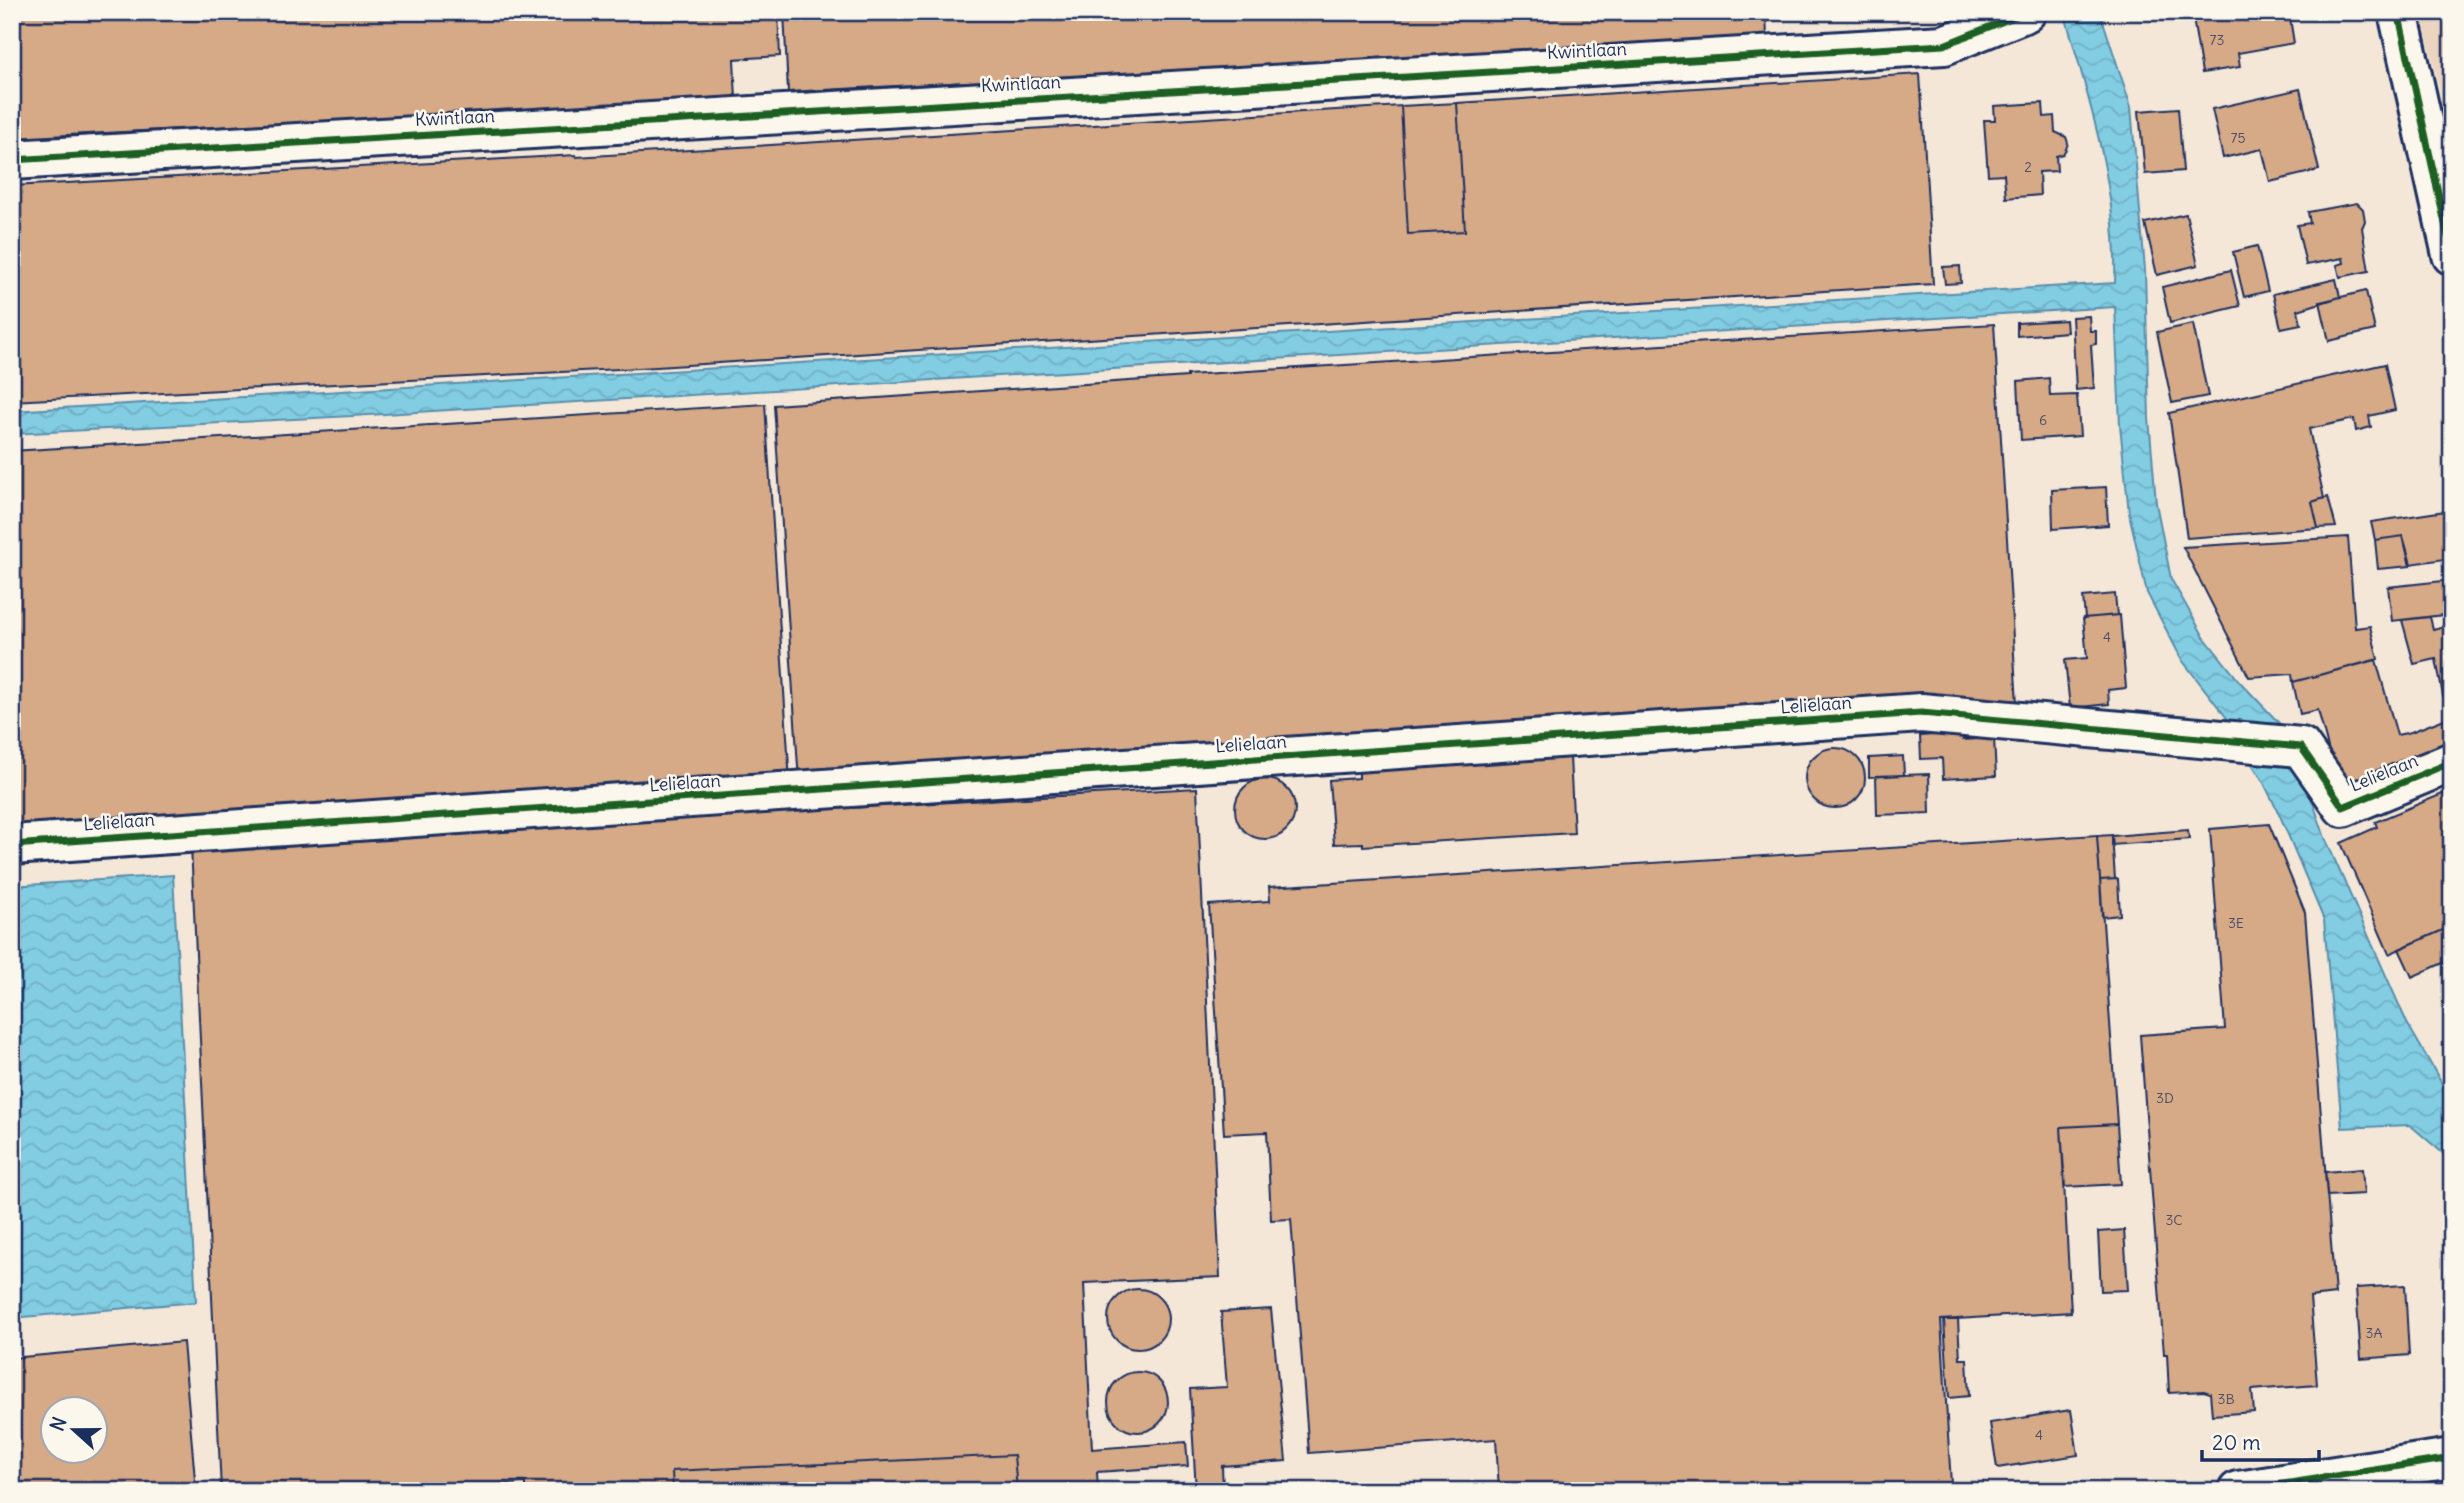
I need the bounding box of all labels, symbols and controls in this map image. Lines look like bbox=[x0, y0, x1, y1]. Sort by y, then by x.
house number: 73 bbox=[2210, 31, 2224, 49]
street label: Kwintlaan bbox=[1546, 37, 1628, 64]
street label: Kwintlaan bbox=[980, 70, 1062, 97]
street label: Kwintlaan bbox=[414, 104, 496, 131]
house number: 75 bbox=[2231, 129, 2245, 147]
house number: 2 bbox=[2024, 158, 2032, 176]
house number: 6 bbox=[2039, 411, 2047, 429]
house number: 4 bbox=[2103, 628, 2111, 646]
street label: Lelielaan bbox=[1779, 691, 1853, 718]
street label: Lelielaan bbox=[1214, 730, 1288, 757]
street label: Lelielaan bbox=[2346, 748, 2421, 797]
street label: Lelielaan bbox=[648, 769, 722, 796]
street label: Lelielaan bbox=[82, 808, 156, 835]
house number: 3E bbox=[2228, 914, 2244, 932]
house number: 3D bbox=[2156, 1089, 2174, 1107]
house number: 3C bbox=[2165, 1211, 2183, 1229]
house number: 3A bbox=[2366, 1324, 2382, 1342]
house number: 3B bbox=[2217, 1390, 2235, 1408]
north arrow bbox=[38, 1394, 108, 1464]
text: N bbox=[45, 1413, 72, 1434]
scale bar bbox=[2202, 1419, 2319, 1463]
house number: 4 bbox=[2035, 1426, 2043, 1444]
text: 20 m bbox=[2212, 1429, 2261, 1456]

